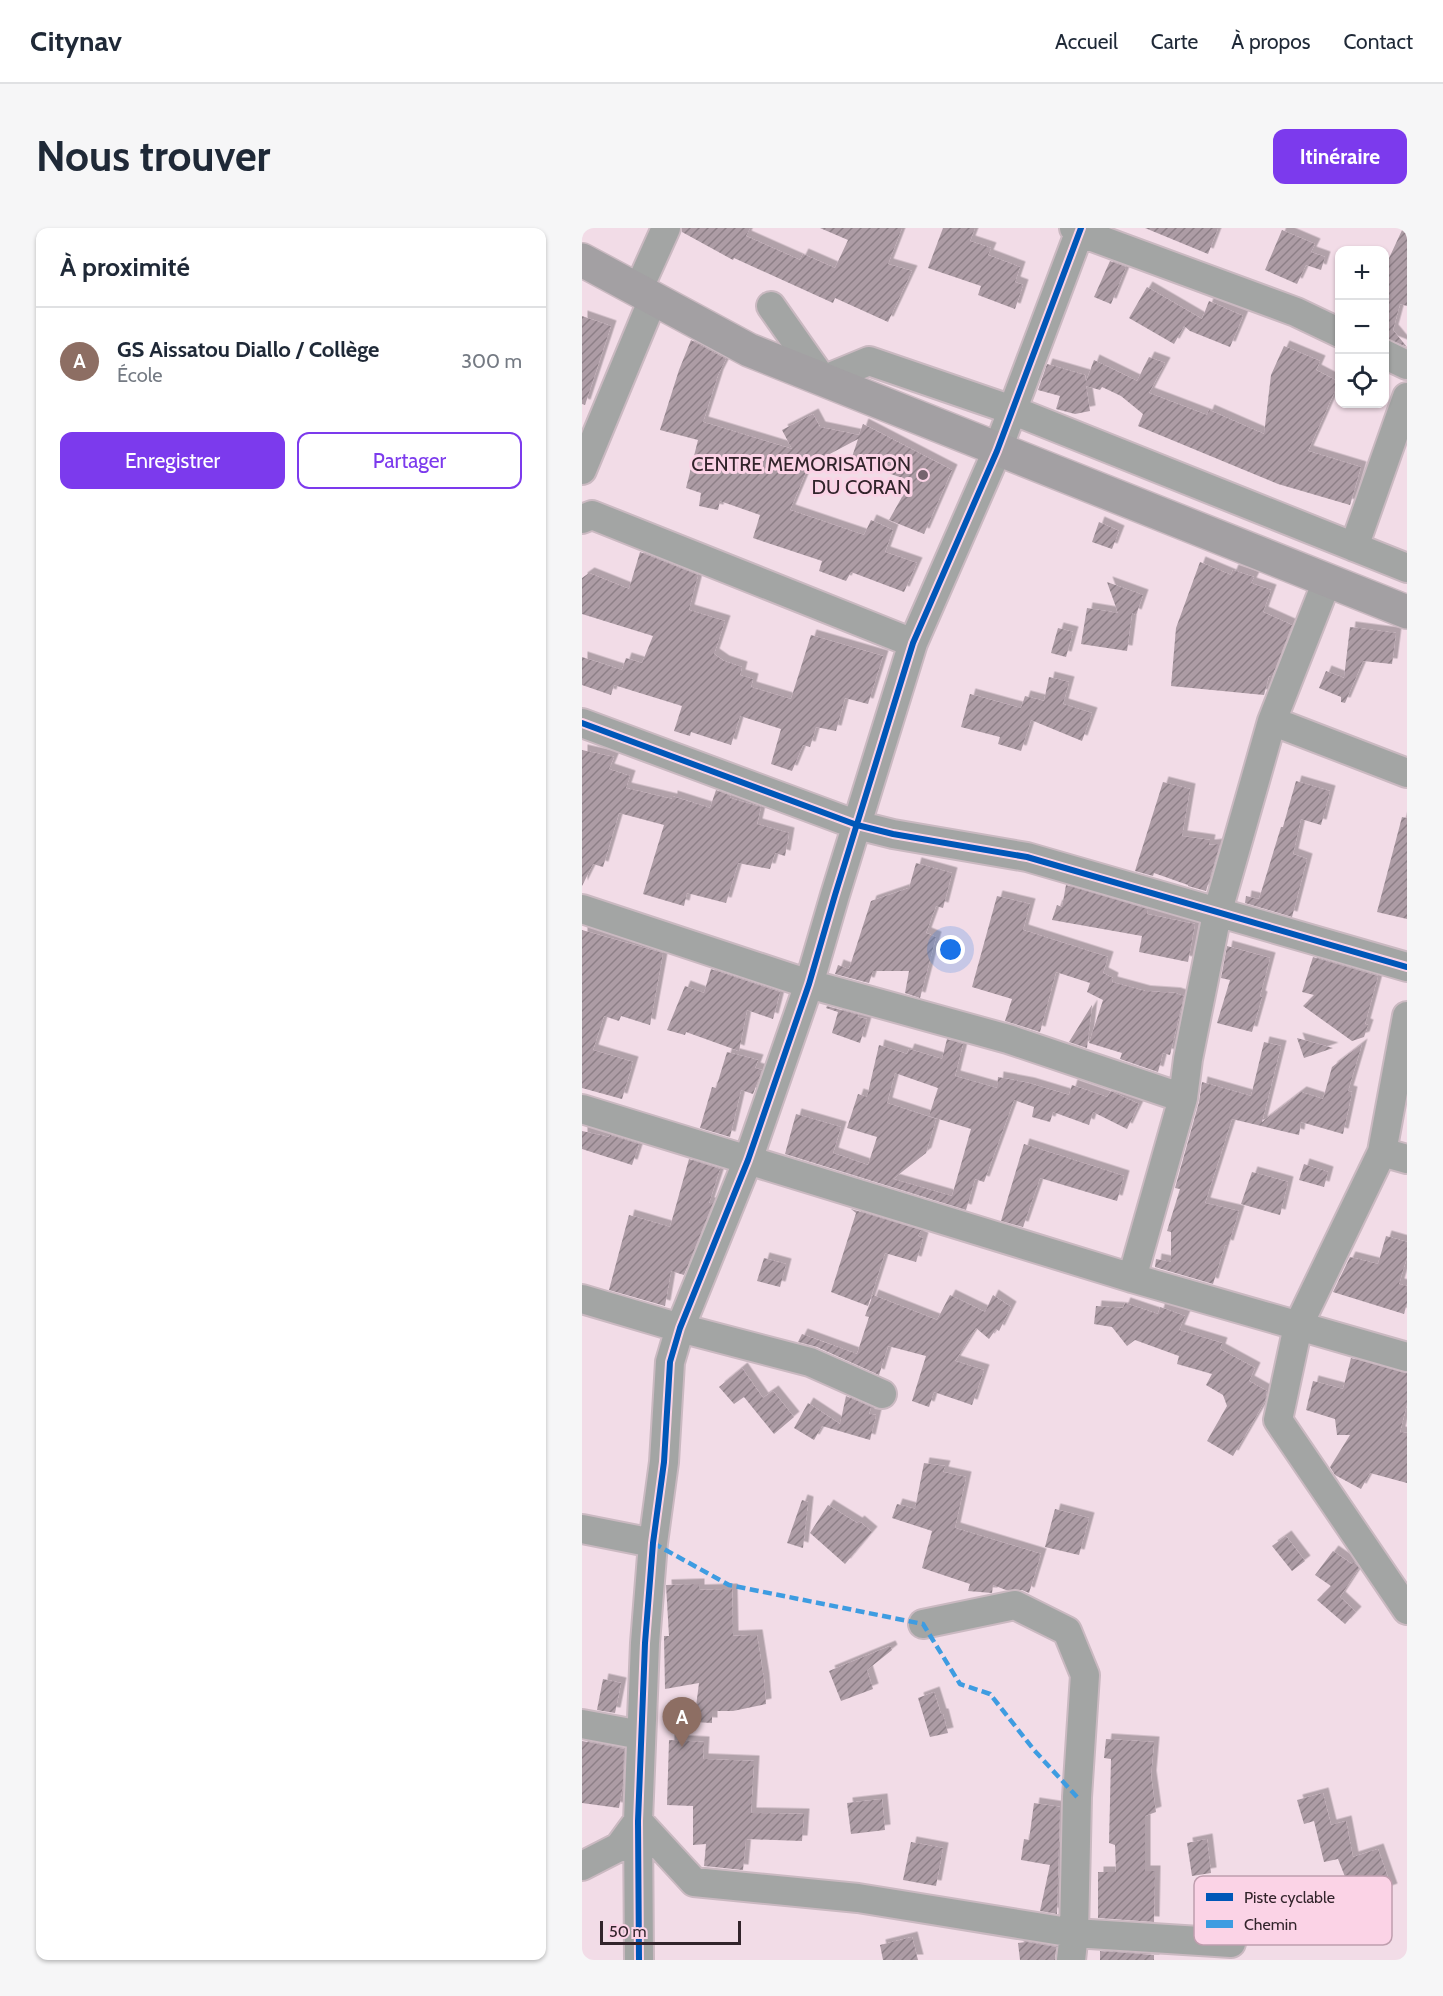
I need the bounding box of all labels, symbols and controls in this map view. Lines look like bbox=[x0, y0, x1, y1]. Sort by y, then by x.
text: Citynav bbox=[30, 24, 122, 58]
text: Accueil bbox=[1055, 29, 1118, 54]
text: Carte bbox=[1151, 29, 1198, 54]
text: À propos bbox=[1231, 29, 1310, 54]
text: Contact bbox=[1343, 29, 1413, 54]
button: Itinéraire bbox=[1273, 129, 1407, 184]
text: Nous trouver bbox=[36, 130, 270, 182]
map controls bbox=[1335, 246, 1389, 408]
button: + bbox=[1335, 246, 1389, 300]
text: À proximité bbox=[60, 251, 190, 283]
button: − bbox=[1335, 300, 1389, 354]
text: GS Aissatou Diallo / Collège bbox=[117, 336, 379, 363]
text: A bbox=[73, 349, 86, 373]
text: 300 m bbox=[461, 349, 522, 373]
button: locate bbox=[1335, 354, 1389, 408]
text: École bbox=[117, 363, 163, 387]
button: Enregistrer bbox=[60, 432, 285, 489]
button: Partager bbox=[297, 432, 522, 489]
place label: CENTRE MEMORISATION DU CORAN bbox=[691, 452, 911, 499]
marker: CENTRE MEMORISATION DU CORAN bbox=[916, 468, 930, 482]
your location bbox=[936, 935, 965, 964]
pin: A bbox=[662, 1698, 702, 1747]
legend bbox=[1194, 1876, 1392, 1945]
text: Piste cyclable bbox=[1244, 1888, 1335, 1907]
text: Chemin bbox=[1244, 1915, 1297, 1934]
scale bar bbox=[600, 1918, 741, 1946]
text: 50 m bbox=[609, 1922, 646, 1941]

